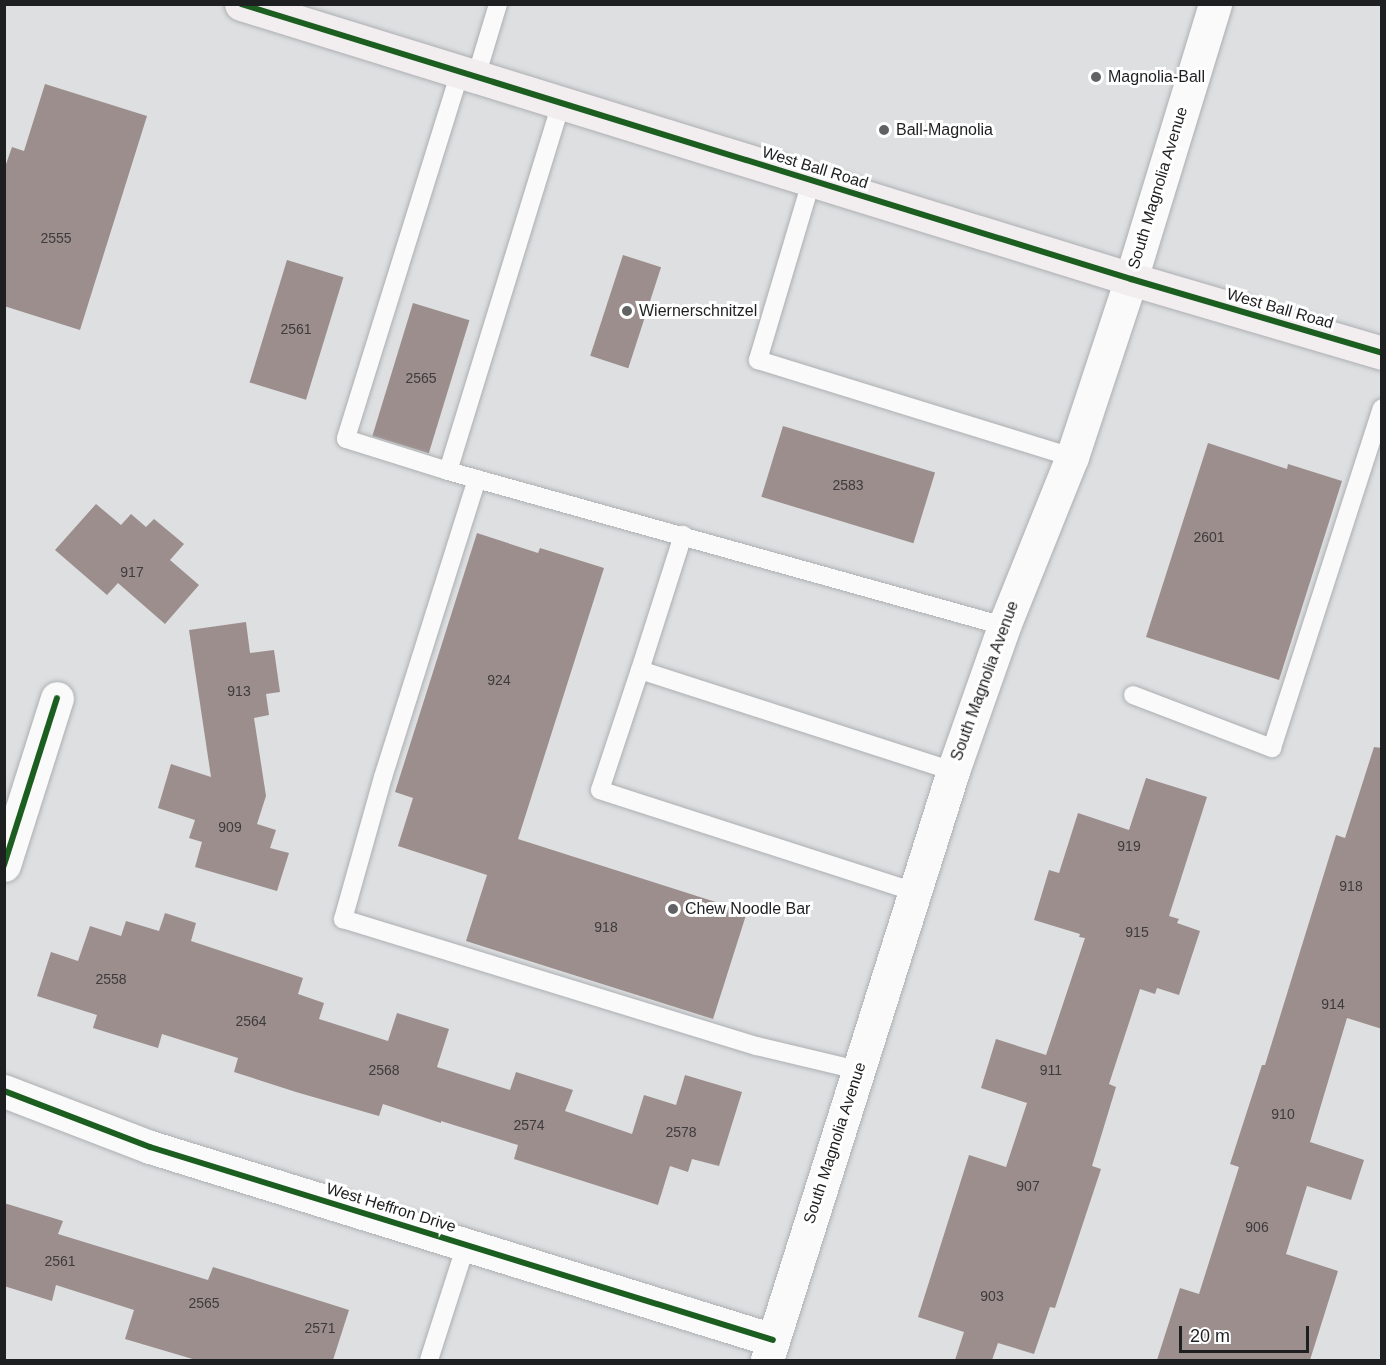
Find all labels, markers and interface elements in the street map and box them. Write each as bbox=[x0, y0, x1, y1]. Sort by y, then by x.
place label: Magnolia-Ball bbox=[1108, 67, 1205, 87]
marker: Magnolia-Ball bbox=[1089, 70, 1103, 84]
street label: South Magnolia Avenue bbox=[1124, 104, 1192, 272]
place label: Ball-Magnolia bbox=[896, 120, 993, 140]
marker: Ball-Magnolia bbox=[877, 123, 891, 137]
street label: West Ball Road bbox=[760, 143, 870, 193]
house number: 2555 bbox=[40, 230, 72, 246]
street label: West Ball Road bbox=[1224, 285, 1336, 333]
place label: Wiernerschnitzel bbox=[639, 301, 757, 321]
marker: Wiernerschnitzel bbox=[620, 304, 634, 318]
house number: 2561 bbox=[280, 321, 312, 337]
house number: 2565 bbox=[405, 370, 437, 386]
house number: 2583 bbox=[832, 477, 864, 493]
house number: 2601 bbox=[1193, 529, 1225, 545]
house number: 917 bbox=[120, 564, 144, 580]
street label: South Magnolia Avenue bbox=[947, 598, 1023, 764]
house number: 924 bbox=[487, 672, 511, 688]
house number: 913 bbox=[227, 683, 251, 699]
house number: 909 bbox=[218, 819, 242, 835]
house number: 919 bbox=[1117, 838, 1141, 854]
house number: 918 bbox=[1339, 878, 1363, 894]
place label: Chew Noodle Bar bbox=[685, 899, 810, 919]
marker: Chew Noodle Bar bbox=[666, 902, 680, 916]
house number: 918 bbox=[594, 919, 618, 935]
house number: 915 bbox=[1125, 924, 1149, 940]
house number: 2558 bbox=[95, 971, 127, 987]
house number: 914 bbox=[1321, 996, 1345, 1012]
house number: 2564 bbox=[235, 1013, 267, 1029]
street label: South Magnolia Avenue bbox=[800, 1059, 870, 1227]
house number: 2568 bbox=[368, 1062, 400, 1078]
house number: 911 bbox=[1040, 1062, 1062, 1078]
house number: 910 bbox=[1271, 1106, 1295, 1122]
house number: 2574 bbox=[513, 1117, 545, 1133]
house number: 2578 bbox=[665, 1124, 697, 1140]
house number: 907 bbox=[1016, 1178, 1040, 1194]
street label: West Heffron Drive bbox=[324, 1179, 458, 1237]
house number: 906 bbox=[1245, 1219, 1269, 1235]
house number: 2561 bbox=[44, 1253, 76, 1269]
house number: 903 bbox=[980, 1288, 1004, 1304]
house number: 2565 bbox=[188, 1295, 220, 1311]
scale bar bbox=[1182, 1314, 1312, 1352]
house number: 2571 bbox=[304, 1320, 336, 1336]
text: 20 m bbox=[1190, 1326, 1230, 1346]

